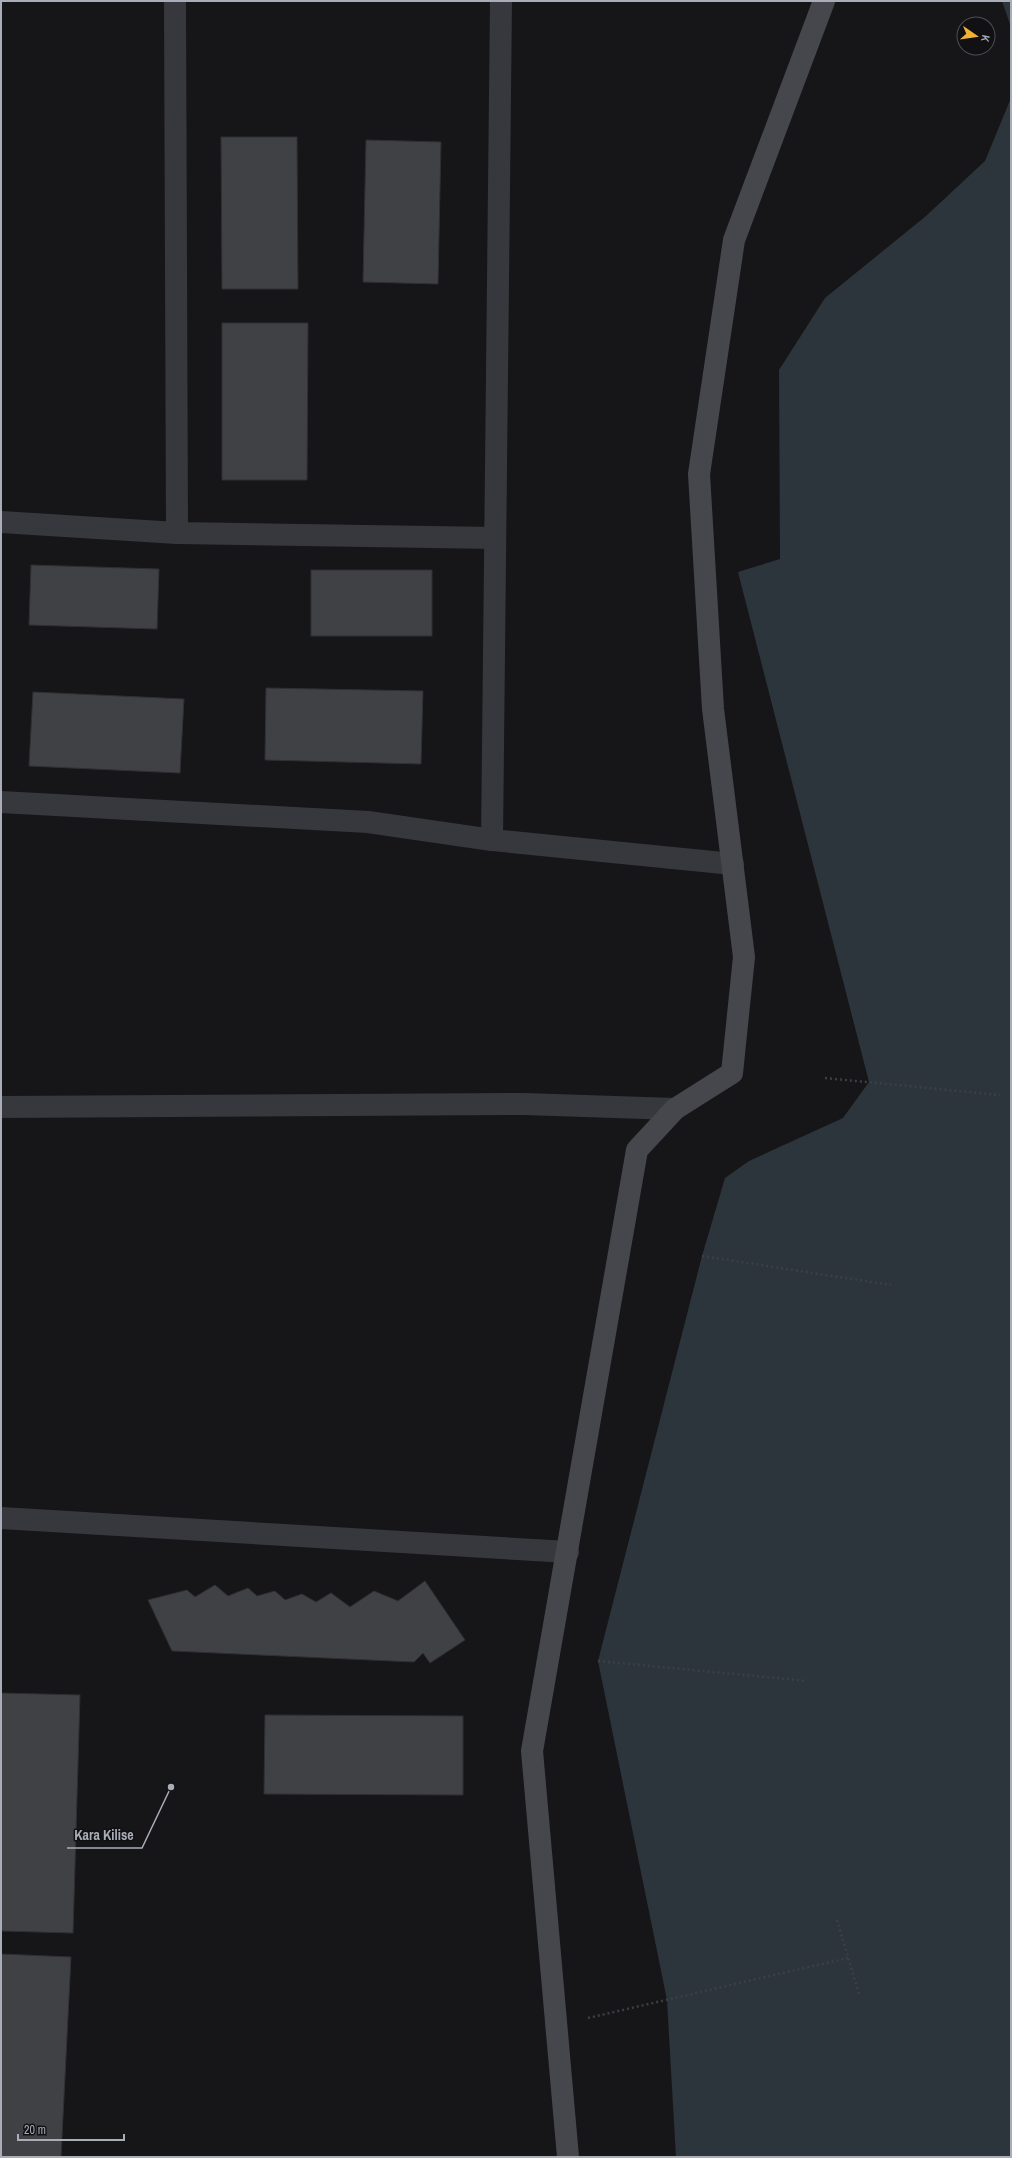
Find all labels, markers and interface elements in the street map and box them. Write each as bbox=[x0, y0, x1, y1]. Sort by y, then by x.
north arrow bbox=[956, 16, 996, 56]
text: K bbox=[978, 34, 993, 43]
callout: Kara Kilise bbox=[67, 1822, 142, 1848]
text: Kara Kilise bbox=[74, 1826, 134, 1844]
scale bar bbox=[18, 2116, 124, 2142]
text: 20 m bbox=[24, 2122, 46, 2138]

